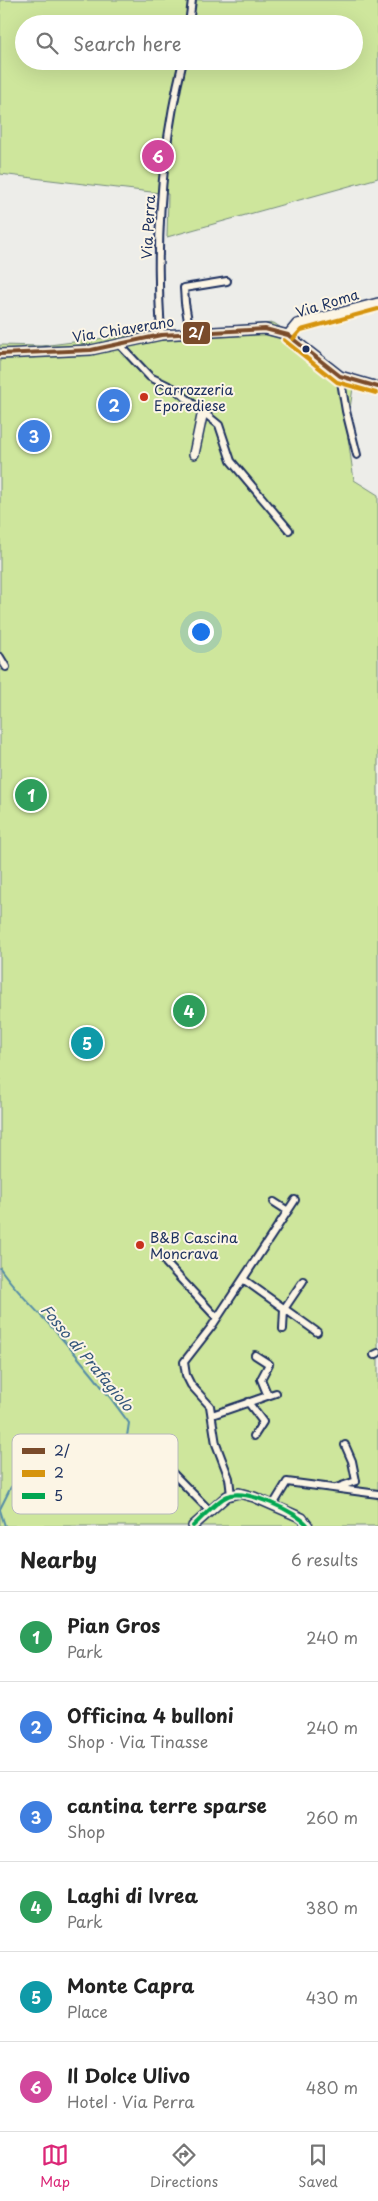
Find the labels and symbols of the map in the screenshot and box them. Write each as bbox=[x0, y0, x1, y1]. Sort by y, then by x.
pin: 6 bbox=[142, 137, 174, 175]
street label: Via Perra bbox=[136, 194, 160, 260]
street label: Via Roma bbox=[293, 283, 362, 322]
street label: Via Chiaverano bbox=[71, 311, 176, 347]
line badge: 2/ bbox=[182, 321, 211, 345]
text: 2/ bbox=[188, 322, 204, 343]
unlabelled marker bbox=[301, 344, 311, 354]
place label: Carrozzeria Eporediese bbox=[154, 379, 233, 416]
pin: 2 bbox=[98, 386, 130, 424]
marker: Carrozzeria Eporediese bbox=[138, 391, 150, 403]
pin: 3 bbox=[18, 417, 50, 455]
your location bbox=[188, 619, 214, 645]
pin: 1 bbox=[15, 776, 47, 814]
pin: 4 bbox=[173, 992, 205, 1030]
pin: 5 bbox=[71, 1024, 103, 1062]
place label: B&B Cascina Moncrava bbox=[150, 1227, 238, 1264]
marker: B&B Cascina Moncrava bbox=[134, 1239, 146, 1251]
water label: Fosso di Prafagiolo bbox=[36, 1298, 141, 1417]
legend bbox=[12, 1434, 178, 1514]
text: 2/ bbox=[54, 1440, 70, 1461]
text: 2 bbox=[54, 1462, 64, 1483]
text: 5 bbox=[54, 1485, 63, 1506]

